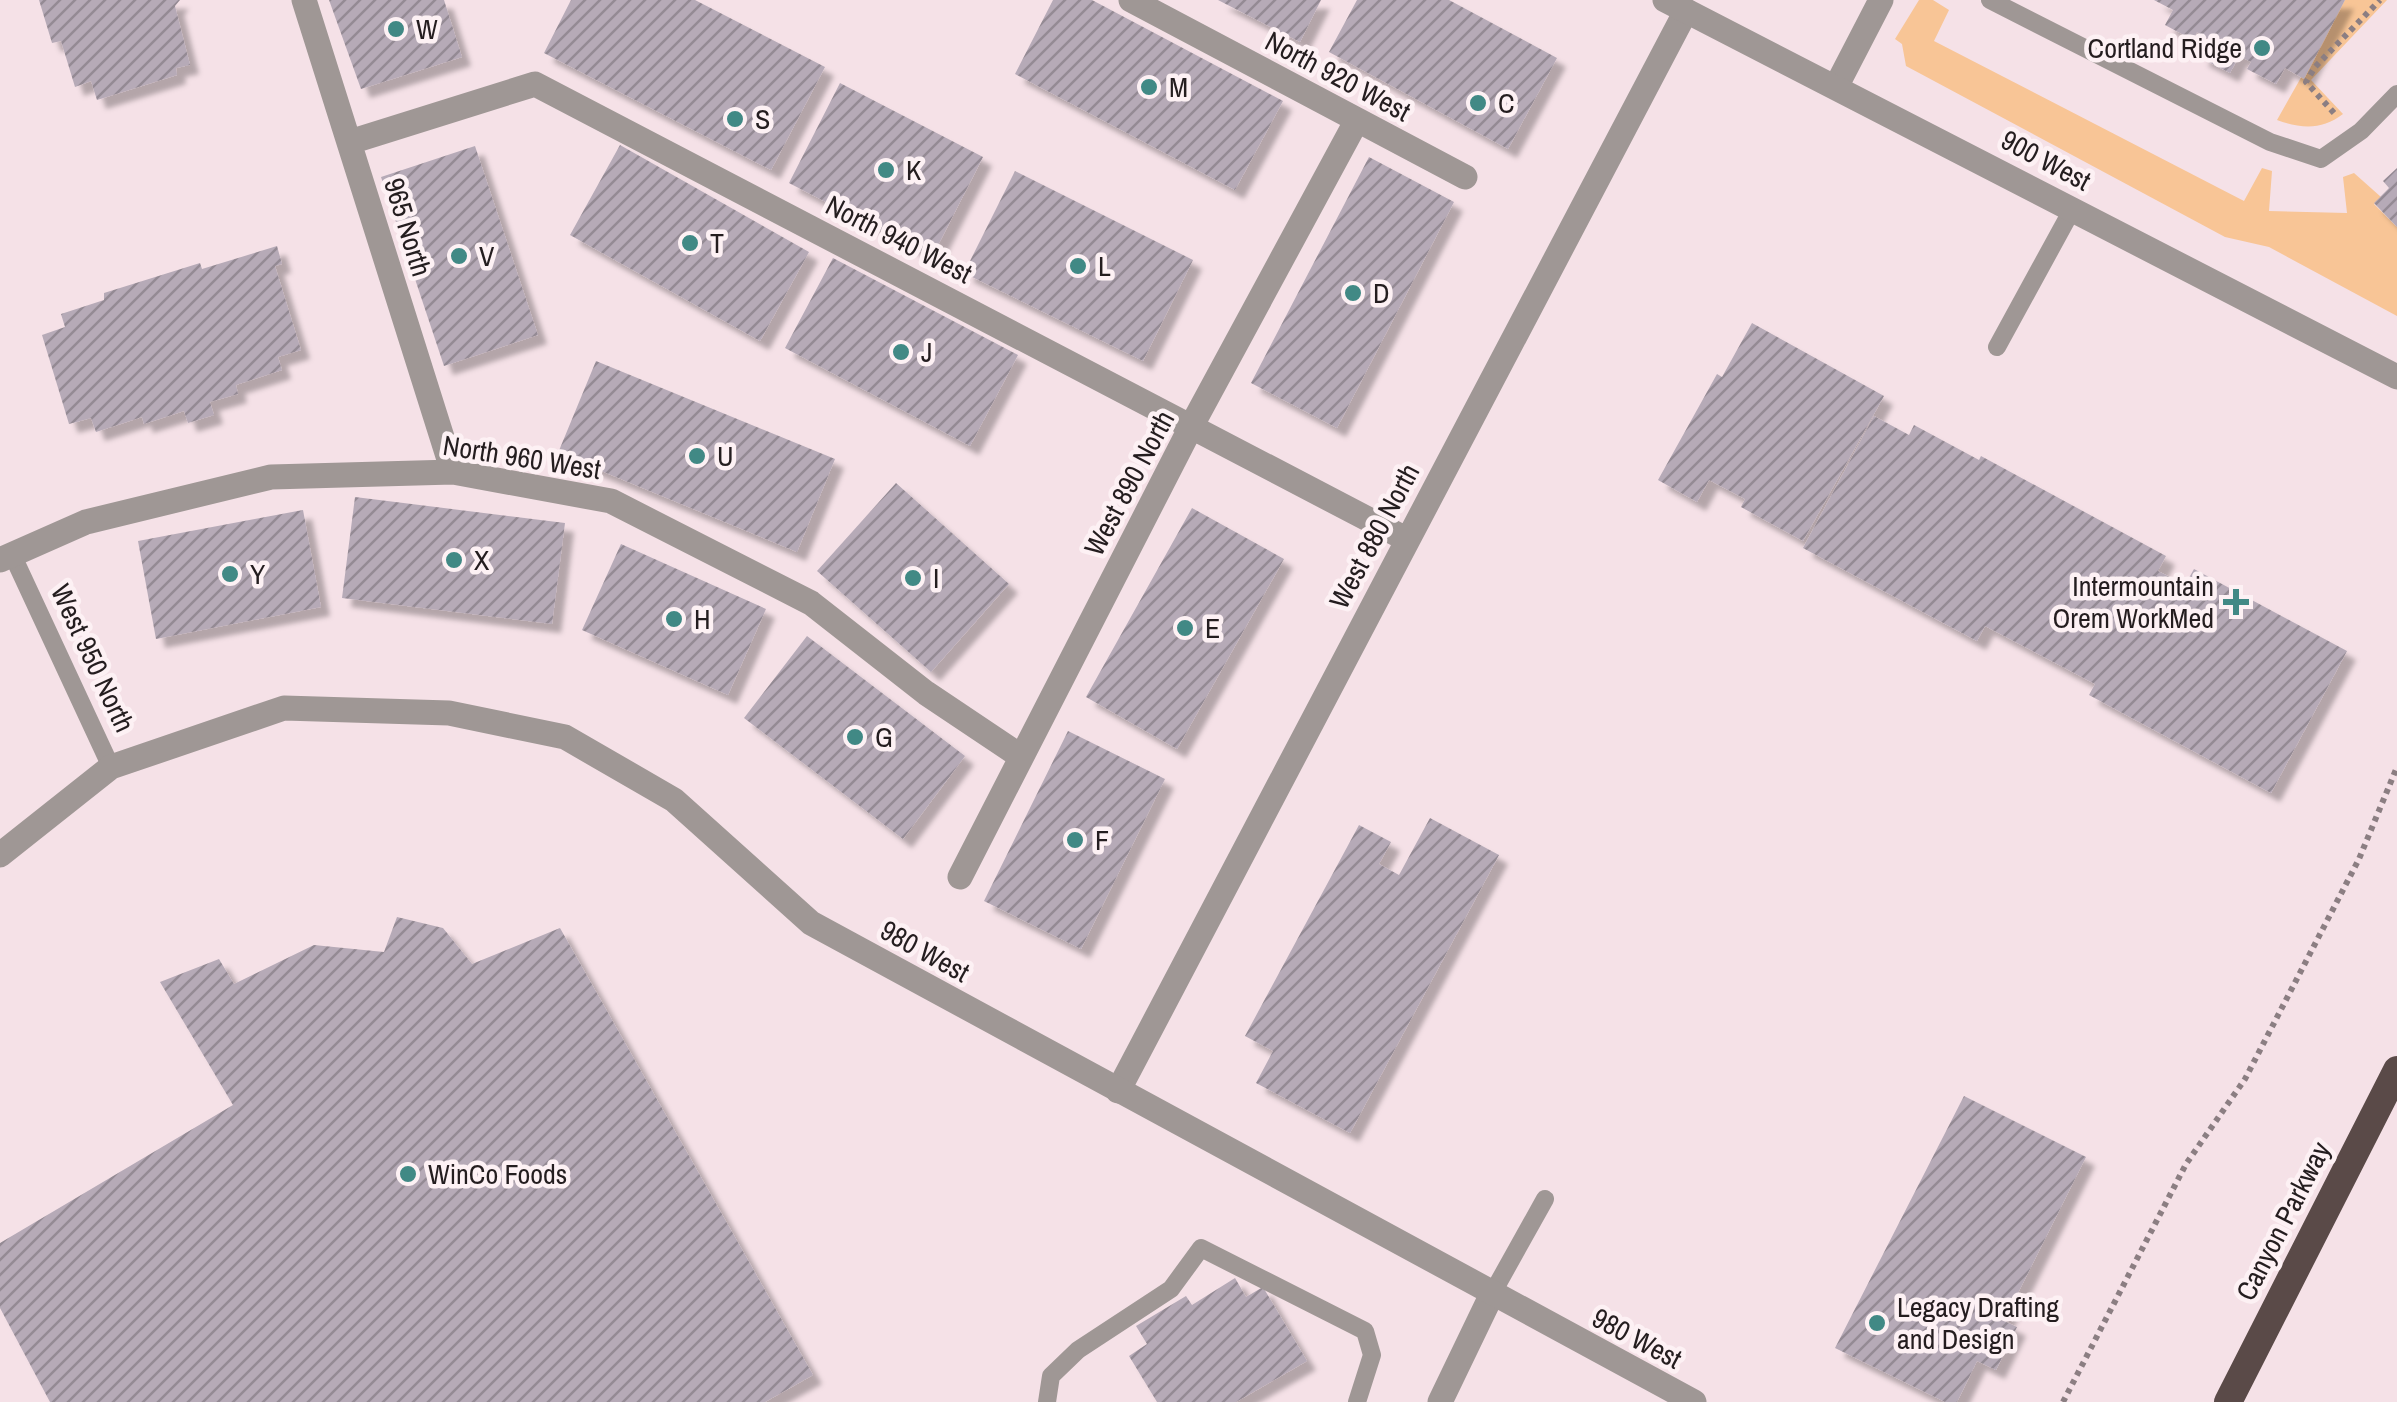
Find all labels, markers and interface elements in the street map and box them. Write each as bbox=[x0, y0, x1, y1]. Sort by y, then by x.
place label: W bbox=[416, 10, 438, 48]
marker: W bbox=[385, 18, 407, 40]
street label: North 920 West bbox=[1259, 22, 1417, 130]
place label: Cortland Ridge bbox=[2088, 29, 2242, 67]
marker: Cortland Ridge bbox=[2251, 37, 2273, 59]
place label: M bbox=[1169, 68, 1188, 106]
marker: M bbox=[1138, 76, 1160, 98]
place label: C bbox=[1498, 84, 1515, 122]
marker: C bbox=[1467, 92, 1489, 114]
place label: S bbox=[755, 100, 770, 138]
marker: S bbox=[724, 108, 746, 130]
street label: 900 West bbox=[1994, 121, 2098, 199]
place label: K bbox=[906, 151, 921, 189]
marker: K bbox=[875, 159, 897, 181]
street label: 965 North bbox=[375, 173, 441, 281]
street label: North 940 West bbox=[819, 186, 979, 292]
place label: T bbox=[710, 224, 724, 262]
marker: T bbox=[679, 232, 701, 254]
place label: V bbox=[479, 237, 495, 275]
marker: V bbox=[448, 245, 470, 267]
place label: L bbox=[1098, 247, 1111, 285]
marker: L bbox=[1067, 255, 1089, 277]
place label: D bbox=[1373, 274, 1390, 312]
marker: D bbox=[1342, 282, 1364, 304]
place label: J bbox=[921, 333, 932, 371]
marker: J bbox=[890, 341, 912, 363]
street label: West 890 North bbox=[1075, 404, 1183, 562]
street label: North 960 West bbox=[440, 426, 604, 488]
place label: U bbox=[717, 437, 734, 475]
marker: U bbox=[686, 445, 708, 467]
street label: West 880 North bbox=[1320, 457, 1428, 615]
place label: X bbox=[474, 541, 490, 579]
marker: X bbox=[443, 549, 465, 571]
place label: Y bbox=[250, 555, 266, 593]
place label: I bbox=[933, 559, 939, 597]
marker: Y bbox=[219, 563, 241, 585]
marker: I bbox=[902, 567, 924, 589]
place label: Intermountain Orem WorkMed bbox=[2052, 567, 2214, 637]
street label: West 950 North bbox=[42, 578, 144, 738]
marker: Intermountain Orem WorkMed bbox=[2223, 589, 2249, 615]
place label: H bbox=[694, 600, 711, 638]
marker: H bbox=[663, 608, 685, 630]
place label: E bbox=[1205, 609, 1220, 647]
marker: E bbox=[1174, 617, 1196, 639]
place label: G bbox=[875, 718, 893, 756]
marker: G bbox=[844, 726, 866, 748]
place label: F bbox=[1095, 821, 1109, 859]
marker: F bbox=[1064, 829, 1086, 851]
street label: 980 West bbox=[874, 911, 976, 991]
street label: Canyon Parkway bbox=[2227, 1135, 2340, 1307]
place label: WinCo Foods bbox=[428, 1155, 567, 1193]
marker: WinCo Foods bbox=[397, 1163, 419, 1185]
place label: Legacy Drafting and Design bbox=[1897, 1288, 2059, 1358]
street label: 980 West bbox=[1585, 1299, 1689, 1377]
marker: Legacy Drafting and Design bbox=[1866, 1312, 1888, 1334]

